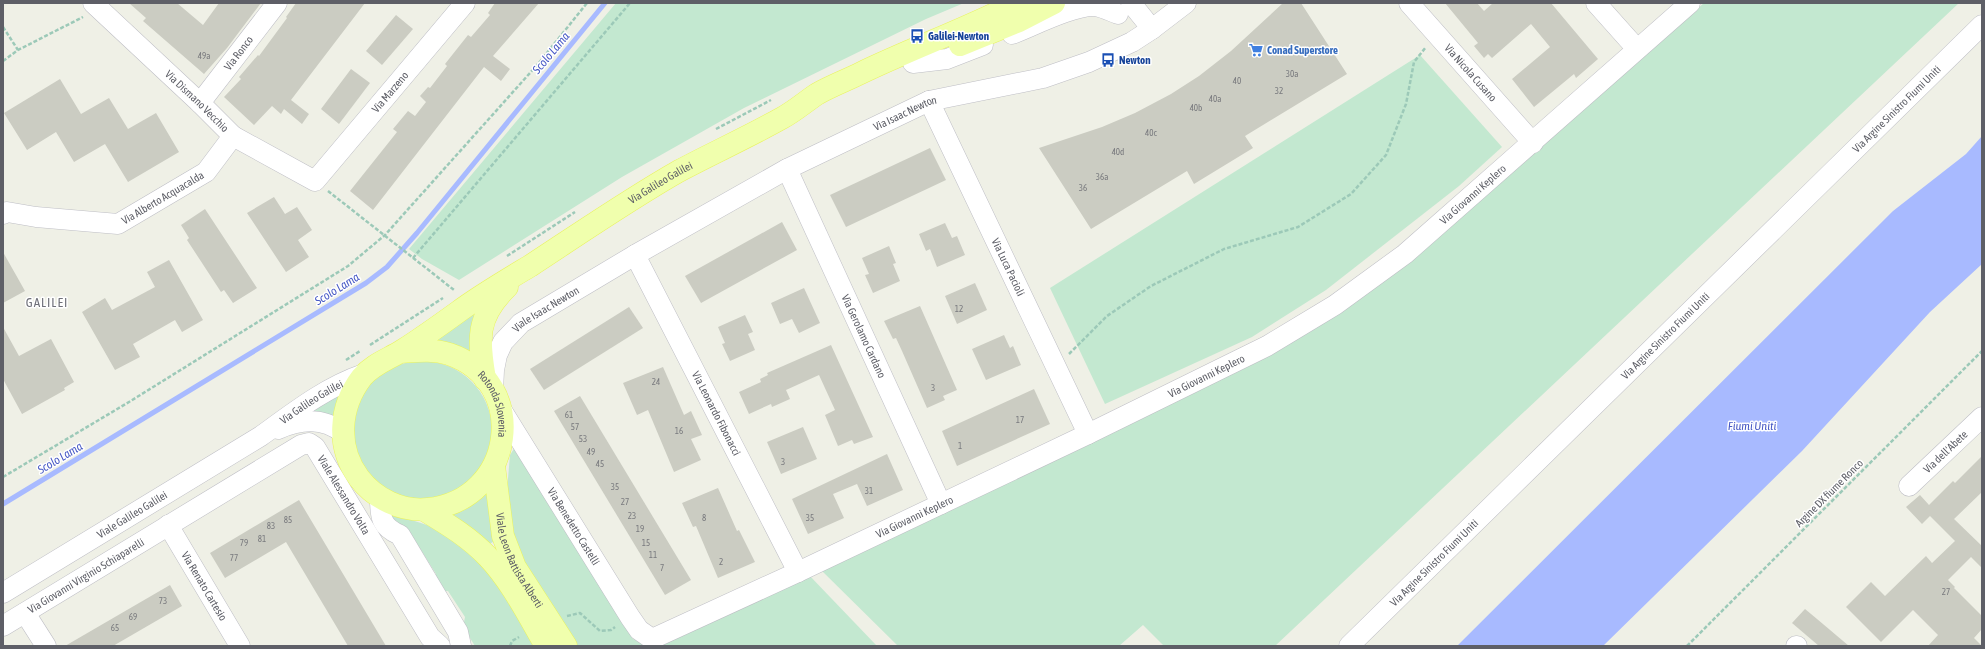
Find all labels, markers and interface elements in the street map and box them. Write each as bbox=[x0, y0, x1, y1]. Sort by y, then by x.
bus stop icon: Galilei-Newton bbox=[909, 28, 925, 44]
water label: Scolo Lama bbox=[529, 29, 573, 77]
place label: Galilei-Newton bbox=[928, 30, 989, 42]
street label: Via Ronco bbox=[222, 34, 255, 73]
supermarket icon: Conad Superstore bbox=[1248, 42, 1264, 58]
street label: Via Nicola Cusano bbox=[1442, 42, 1499, 104]
place label: Conad Superstore bbox=[1267, 44, 1338, 56]
house number: 49a bbox=[198, 51, 210, 61]
bus stop icon: Newton bbox=[1100, 52, 1116, 68]
place label: Newton bbox=[1119, 54, 1151, 66]
street label: Via Argine Sinistro Fiumi Uniti bbox=[1850, 63, 1943, 155]
street label: Via Dismano Vecchio bbox=[163, 68, 231, 134]
street label: Via Marzeno bbox=[369, 69, 411, 115]
house number: 30a bbox=[1286, 69, 1298, 79]
house number: 40 bbox=[1233, 76, 1241, 86]
house number: 32 bbox=[1275, 86, 1283, 96]
street label: Via Isaac Newton bbox=[871, 94, 938, 133]
house number: 40a bbox=[1209, 94, 1221, 104]
house number: 40b bbox=[1190, 103, 1202, 113]
house number: 40c bbox=[1145, 128, 1158, 138]
house number: 40d bbox=[1112, 147, 1124, 157]
street label: Via Galileo Galilei bbox=[626, 159, 694, 206]
street label: Via Giovanni Keplero bbox=[1437, 162, 1508, 227]
street label: Via Alberto Acquacalda bbox=[119, 169, 206, 227]
house number: 36a bbox=[1096, 172, 1108, 182]
house number: 36 bbox=[1079, 183, 1087, 193]
street label: Via Luca Pacioli bbox=[989, 236, 1027, 298]
water label: Scolo Lama bbox=[311, 270, 362, 309]
street label: Viale Isaac Newton bbox=[510, 284, 581, 334]
street label: Via Argine Sinistro Fiumi Uniti bbox=[1619, 290, 1712, 381]
street label: Via Gerolamo Cardano bbox=[839, 292, 888, 380]
district label: GALILEI bbox=[26, 295, 68, 310]
house number: 12 bbox=[955, 304, 963, 314]
street label: Via Giovanni Keplero bbox=[1166, 352, 1247, 400]
street label: Rotonda Slovenia bbox=[476, 368, 509, 438]
street label: Via Leonardo Fibonacci bbox=[690, 369, 743, 457]
house number: 24 bbox=[652, 377, 660, 387]
street label: Via Galileo Galilei bbox=[278, 378, 345, 426]
house number: 3 bbox=[931, 383, 935, 393]
house number: 61 bbox=[565, 410, 573, 420]
house number: 17 bbox=[1016, 415, 1024, 425]
water label: Fiumi Uniti bbox=[1728, 419, 1776, 433]
house number: 57 bbox=[571, 422, 579, 432]
house number: 16 bbox=[675, 426, 683, 436]
street label: Via dell'Abete bbox=[1921, 428, 1970, 475]
house number: 53 bbox=[579, 434, 587, 444]
water label: Scolo Lama bbox=[34, 439, 85, 477]
house number: 1 bbox=[958, 441, 962, 451]
house number: 49 bbox=[587, 447, 595, 457]
street label: Viale Alessandro Volta bbox=[315, 453, 372, 537]
house number: 3 bbox=[781, 457, 785, 467]
street label: Argine DX fiume Ronco bbox=[1793, 457, 1865, 529]
house number: 45 bbox=[596, 459, 604, 469]
house number: 35 bbox=[611, 482, 619, 492]
street label: Via Benedetto Castelli bbox=[545, 485, 602, 567]
house number: 31 bbox=[865, 486, 873, 496]
street label: Viale Galileo Galilei bbox=[95, 489, 169, 540]
street label: Via Giovanni Keplero bbox=[874, 493, 955, 540]
house number: 27 bbox=[621, 497, 629, 507]
house number: 23 bbox=[628, 511, 636, 521]
street label: Viale Leon Battista Alberti bbox=[494, 512, 546, 610]
house number: 8 bbox=[702, 513, 706, 523]
house number: 35 bbox=[806, 513, 814, 523]
house number: 85 bbox=[284, 515, 292, 525]
street label: Via Argine Sinistro Fiumi Uniti bbox=[1387, 517, 1480, 608]
house number: 83 bbox=[267, 521, 275, 531]
house number: 19 bbox=[636, 524, 644, 534]
house number: 81 bbox=[258, 534, 266, 544]
street label: Via Giovanni Virginio Schiaparelli bbox=[26, 536, 146, 615]
house number: 79 bbox=[240, 538, 248, 548]
house number: 15 bbox=[642, 538, 650, 548]
street label: Via Renato Cartesio bbox=[179, 549, 229, 623]
house number: 11 bbox=[649, 550, 657, 560]
house number: 77 bbox=[230, 553, 238, 563]
house number: 2 bbox=[719, 557, 723, 567]
house number: 7 bbox=[660, 563, 664, 573]
house number: 27 bbox=[1942, 587, 1950, 597]
house number: 73 bbox=[159, 596, 167, 606]
house number: 69 bbox=[129, 612, 137, 622]
house number: 65 bbox=[111, 623, 119, 633]

